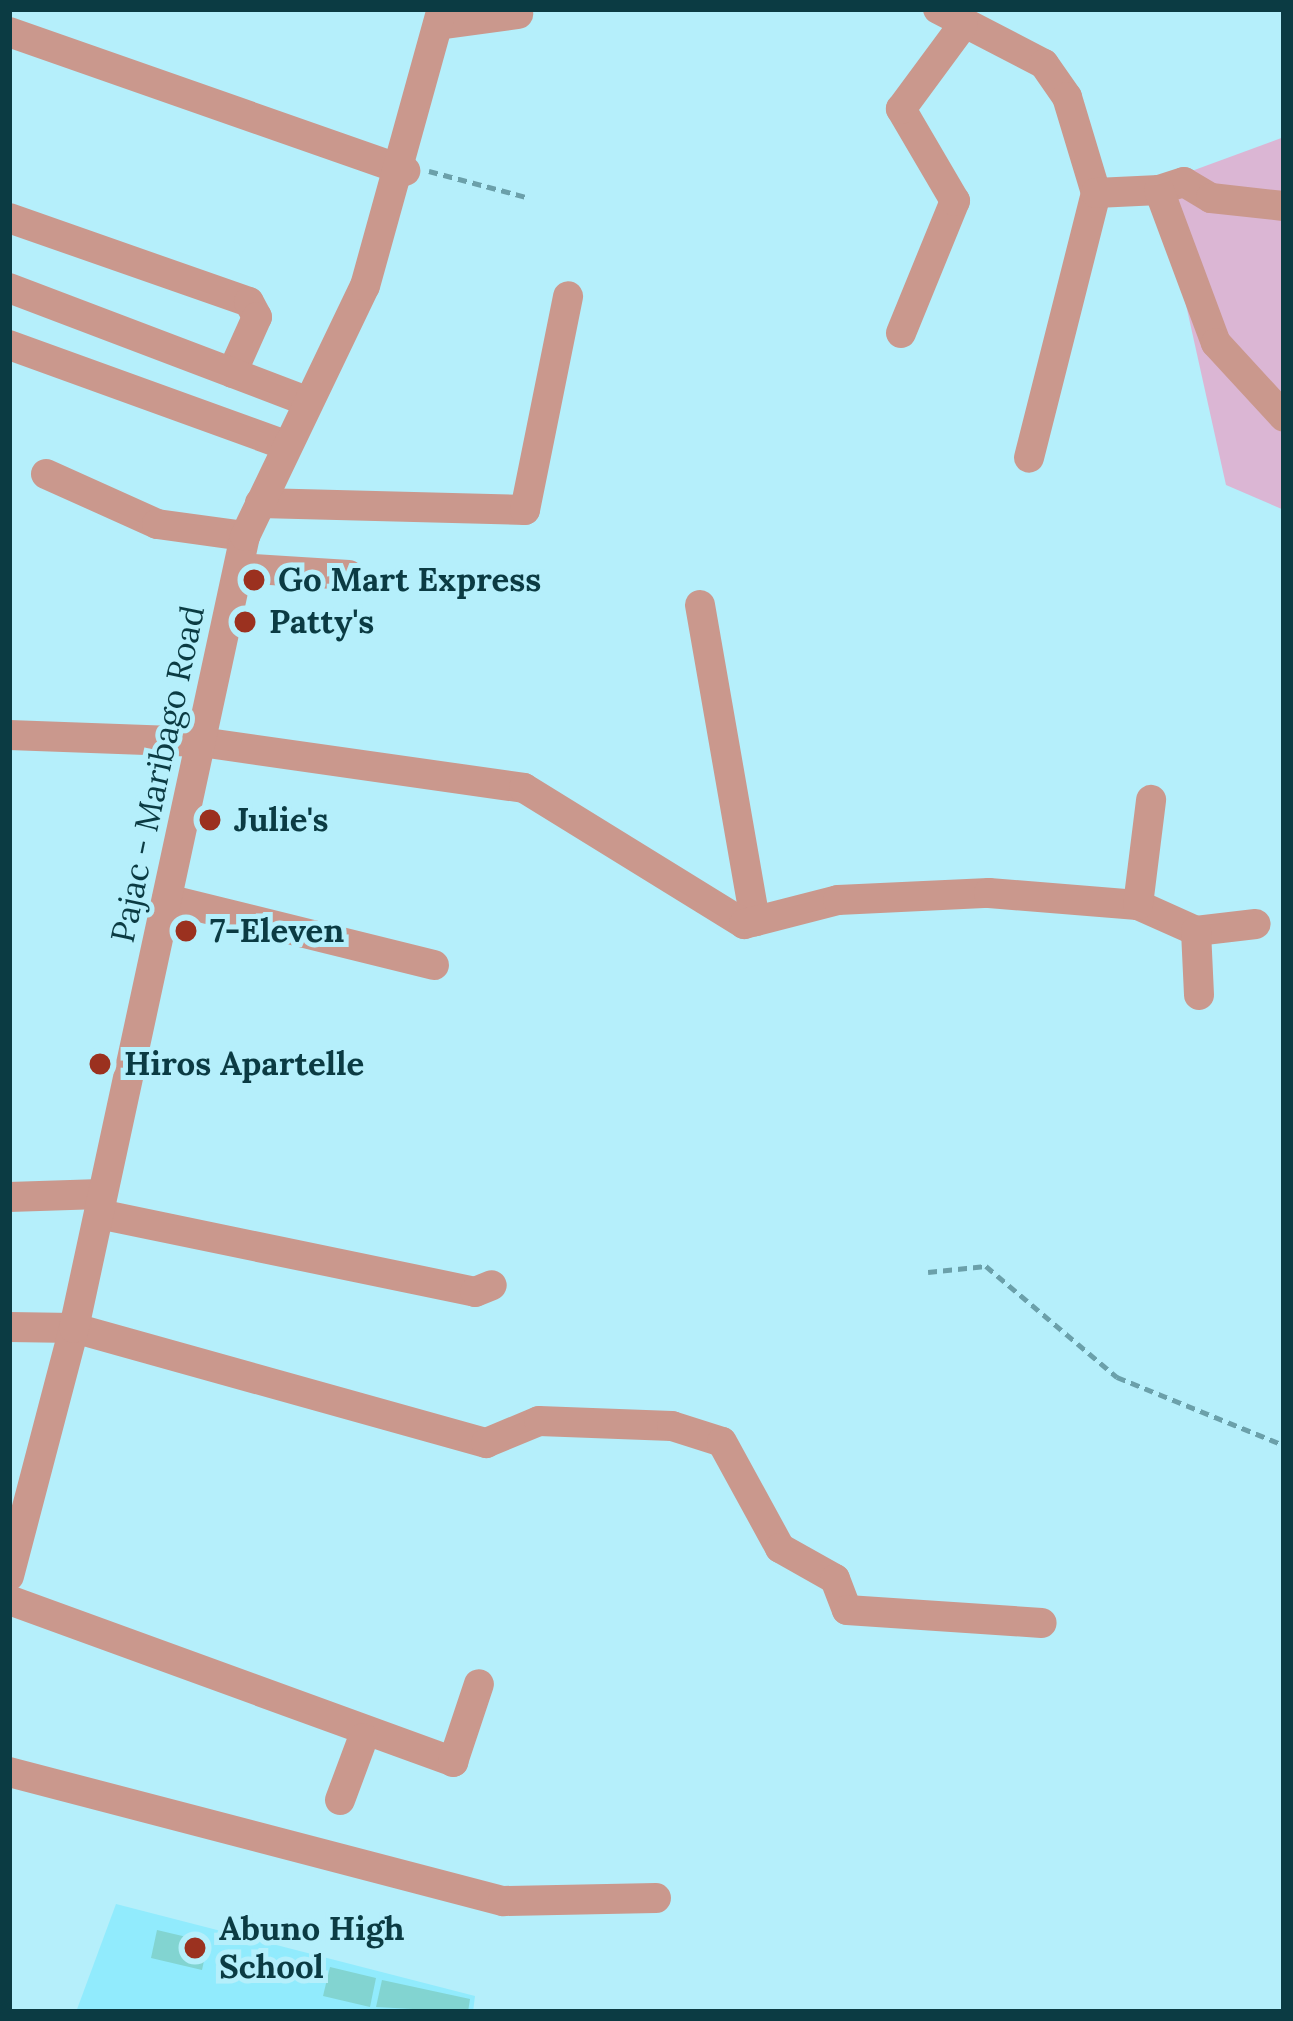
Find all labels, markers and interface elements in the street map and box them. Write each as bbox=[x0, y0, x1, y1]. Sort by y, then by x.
place label: Go Mart Express bbox=[278, 560, 541, 600]
marker: Go Mart Express bbox=[241, 567, 267, 593]
street label: Pajac - Maribago Road bbox=[103, 602, 213, 946]
place label: Patty's bbox=[269, 602, 374, 642]
marker: Patty's bbox=[232, 609, 258, 635]
place label: Julie's bbox=[234, 800, 329, 840]
marker: Julie's bbox=[197, 807, 223, 833]
place label: 7-Eleven bbox=[210, 911, 344, 951]
marker: 7-Eleven bbox=[173, 918, 199, 944]
place label: Hiros Apartelle bbox=[124, 1044, 364, 1084]
marker: Hiros Apartelle bbox=[87, 1051, 113, 1077]
place label: Abuno High School bbox=[219, 1909, 404, 1987]
marker: Abuno High School bbox=[182, 1935, 208, 1961]

